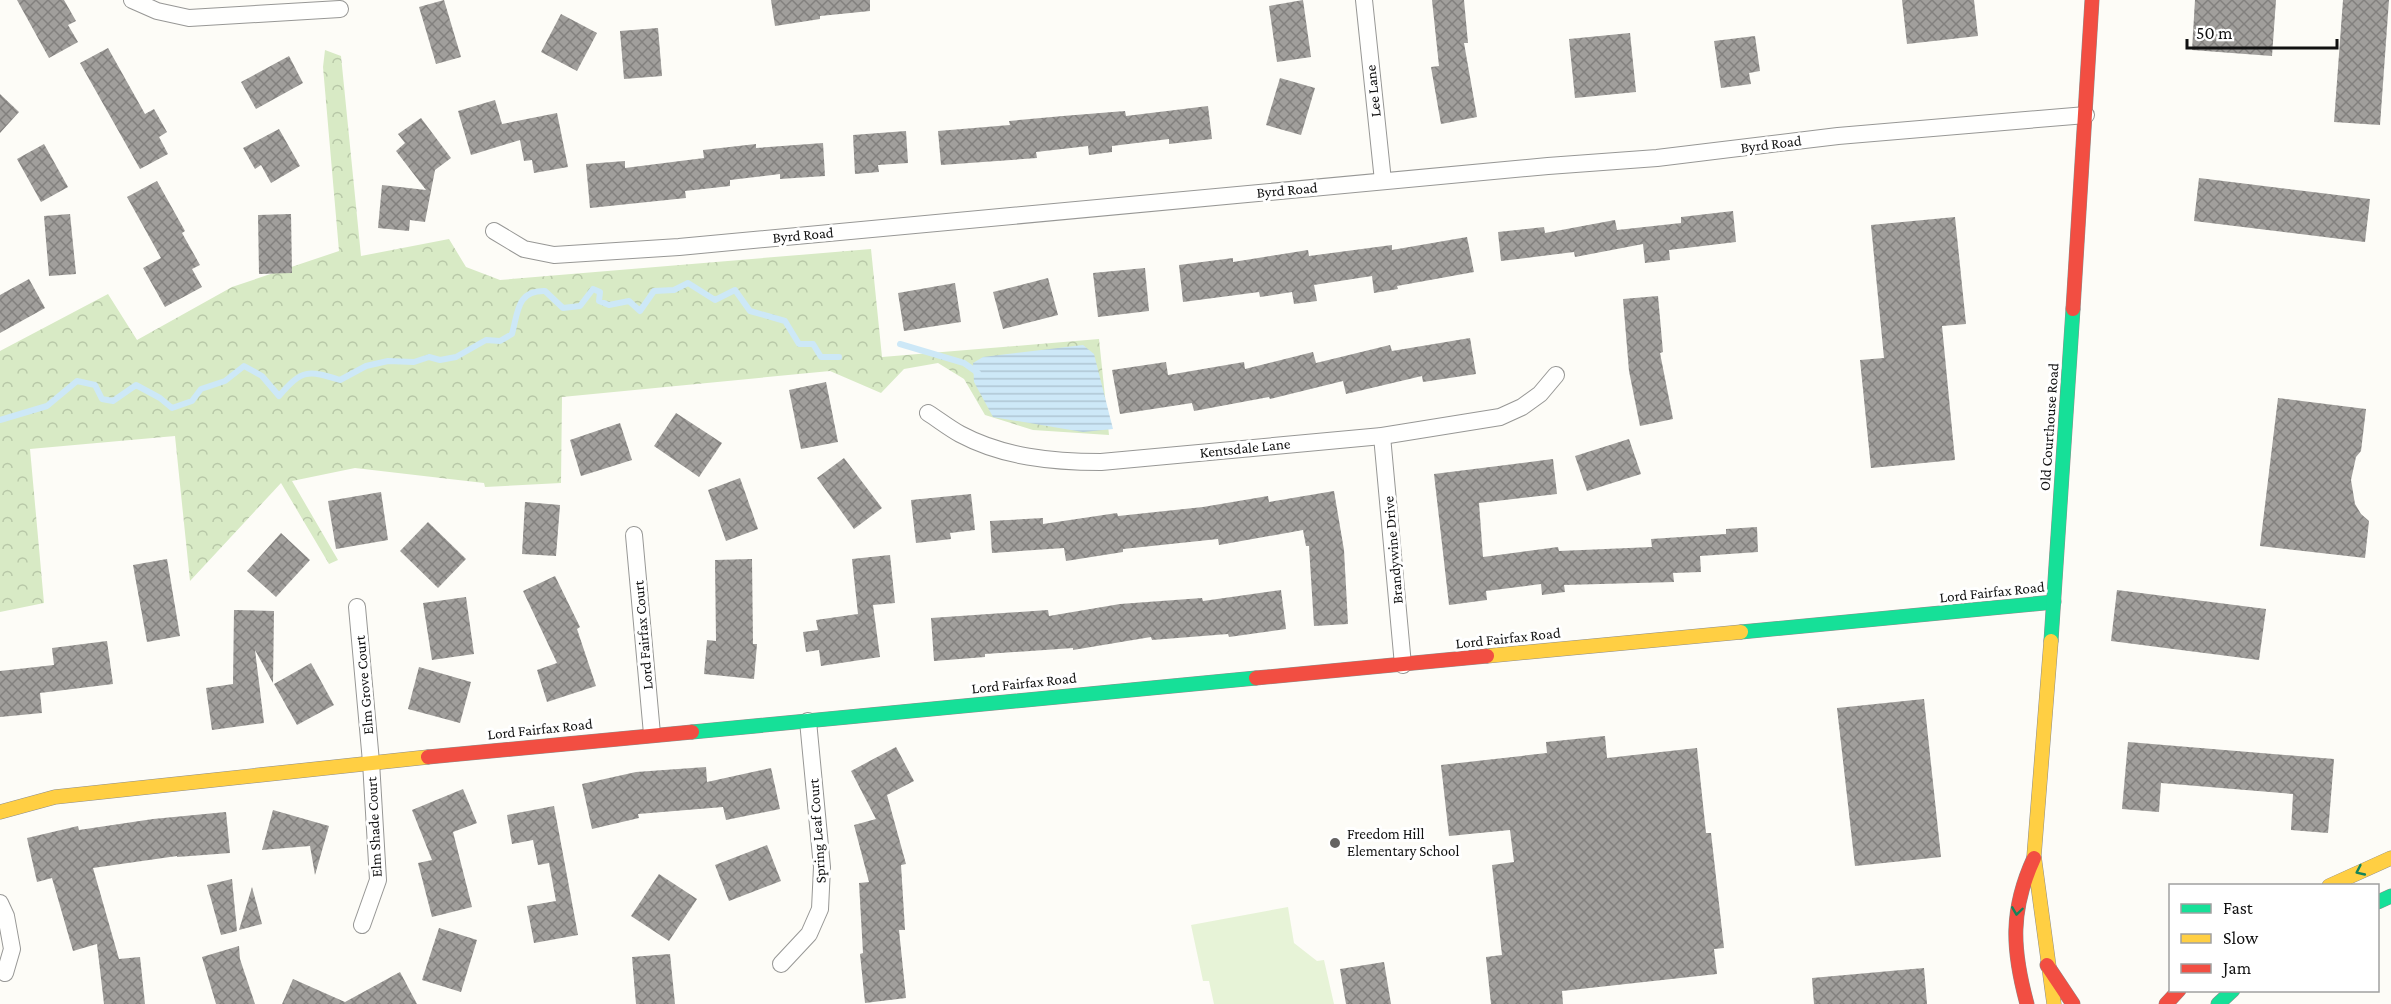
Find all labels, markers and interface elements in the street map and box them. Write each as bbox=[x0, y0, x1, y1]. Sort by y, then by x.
scale bar bbox=[2187, 12, 2337, 50]
text: 50 m bbox=[2196, 23, 2233, 43]
street label: Lee Lane bbox=[1362, 64, 1384, 118]
street label: Byrd Road bbox=[1740, 132, 1803, 157]
street label: Byrd Road bbox=[1256, 179, 1318, 202]
street label: Byrd Road bbox=[772, 224, 834, 247]
street label: Old Courthouse Road bbox=[2037, 362, 2061, 492]
street label: Kentsdale Lane bbox=[1199, 435, 1292, 461]
street label: Brandywine Drive bbox=[1380, 495, 1407, 605]
street label: Lord Fairfax Court bbox=[630, 579, 656, 690]
street label: Lord Fairfax Road bbox=[1939, 579, 2045, 605]
street label: Lord Fairfax Road bbox=[1455, 625, 1561, 651]
street label: Elm Grove Court bbox=[352, 634, 376, 735]
street label: Lord Fairfax Road bbox=[971, 670, 1077, 696]
street label: Lord Fairfax Road bbox=[487, 716, 593, 742]
street label: Elm Shade Court bbox=[363, 775, 385, 878]
street label: Spring Leaf Court bbox=[805, 777, 830, 884]
place label: Freedom Hill Elementary School bbox=[1347, 826, 1459, 860]
marker: Freedom Hill Elementary School bbox=[1328, 836, 1342, 850]
one-way arrow bbox=[2355, 863, 2366, 875]
legend bbox=[2169, 884, 2379, 992]
text: Fast bbox=[2223, 898, 2254, 918]
one-way arrow bbox=[2011, 907, 2023, 916]
text: Slow bbox=[2223, 928, 2259, 948]
text: Jam bbox=[2221, 958, 2252, 978]

